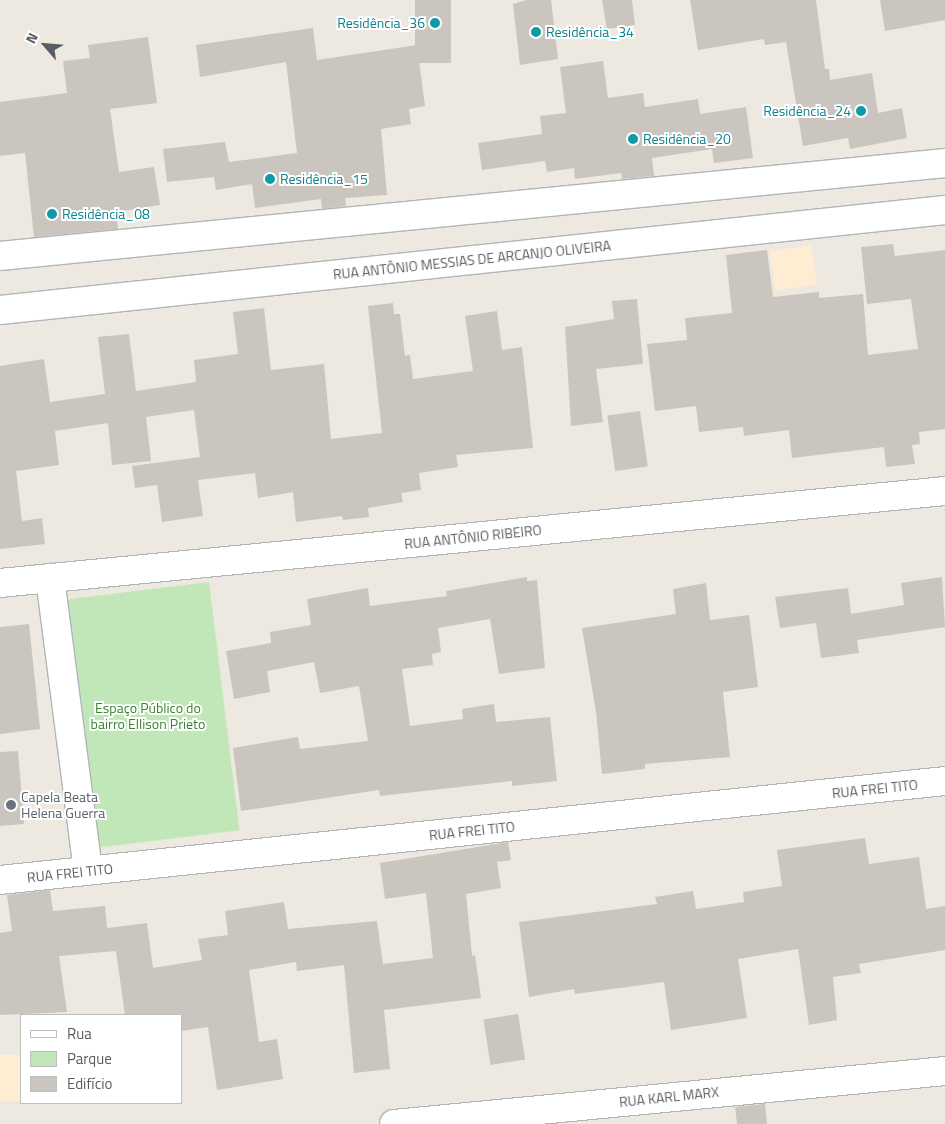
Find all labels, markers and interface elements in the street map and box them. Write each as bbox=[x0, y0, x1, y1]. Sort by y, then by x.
place label: Residência_36 bbox=[337, 15, 425, 31]
marker: Residência_36 bbox=[429, 17, 441, 29]
north arrow bbox=[20, 20, 70, 70]
place label: Residência_34 bbox=[546, 24, 634, 40]
marker: Residência_34 bbox=[530, 26, 542, 38]
text: N bbox=[20, 29, 43, 47]
place label: Residência_24 bbox=[763, 103, 851, 119]
marker: Residência_24 bbox=[855, 105, 867, 117]
place label: Residência_20 bbox=[643, 131, 731, 147]
marker: Residência_20 bbox=[627, 133, 639, 145]
place label: Residência_15 bbox=[280, 171, 368, 187]
marker: Residência_15 bbox=[264, 173, 276, 185]
place label: Residência_08 bbox=[62, 206, 150, 222]
marker: Residência_08 bbox=[46, 208, 58, 220]
street label: RUA ANTÔNIO MESSIAS DE ARCANJO OLIVEIRA bbox=[332, 237, 612, 283]
street label: RUA ANTÔNIO RIBEIRO bbox=[403, 521, 543, 553]
park label: Espaço Público do bairro Ellison Prieto bbox=[91, 700, 205, 732]
street label: RUA FREI TITO bbox=[831, 776, 919, 802]
place label: Capela Beata Helena Guerra bbox=[21, 789, 105, 822]
marker: Capela Beata Helena Guerra bbox=[5, 799, 17, 811]
street label: RUA FREI TITO bbox=[428, 818, 516, 844]
street label: RUA FREI TITO bbox=[26, 860, 114, 886]
legend bbox=[20, 1014, 182, 1104]
text: Rua bbox=[67, 1022, 92, 1045]
text: Parque bbox=[67, 1047, 112, 1070]
text: Edifício bbox=[67, 1072, 112, 1095]
street label: RUA KARL MARX bbox=[618, 1083, 720, 1111]

